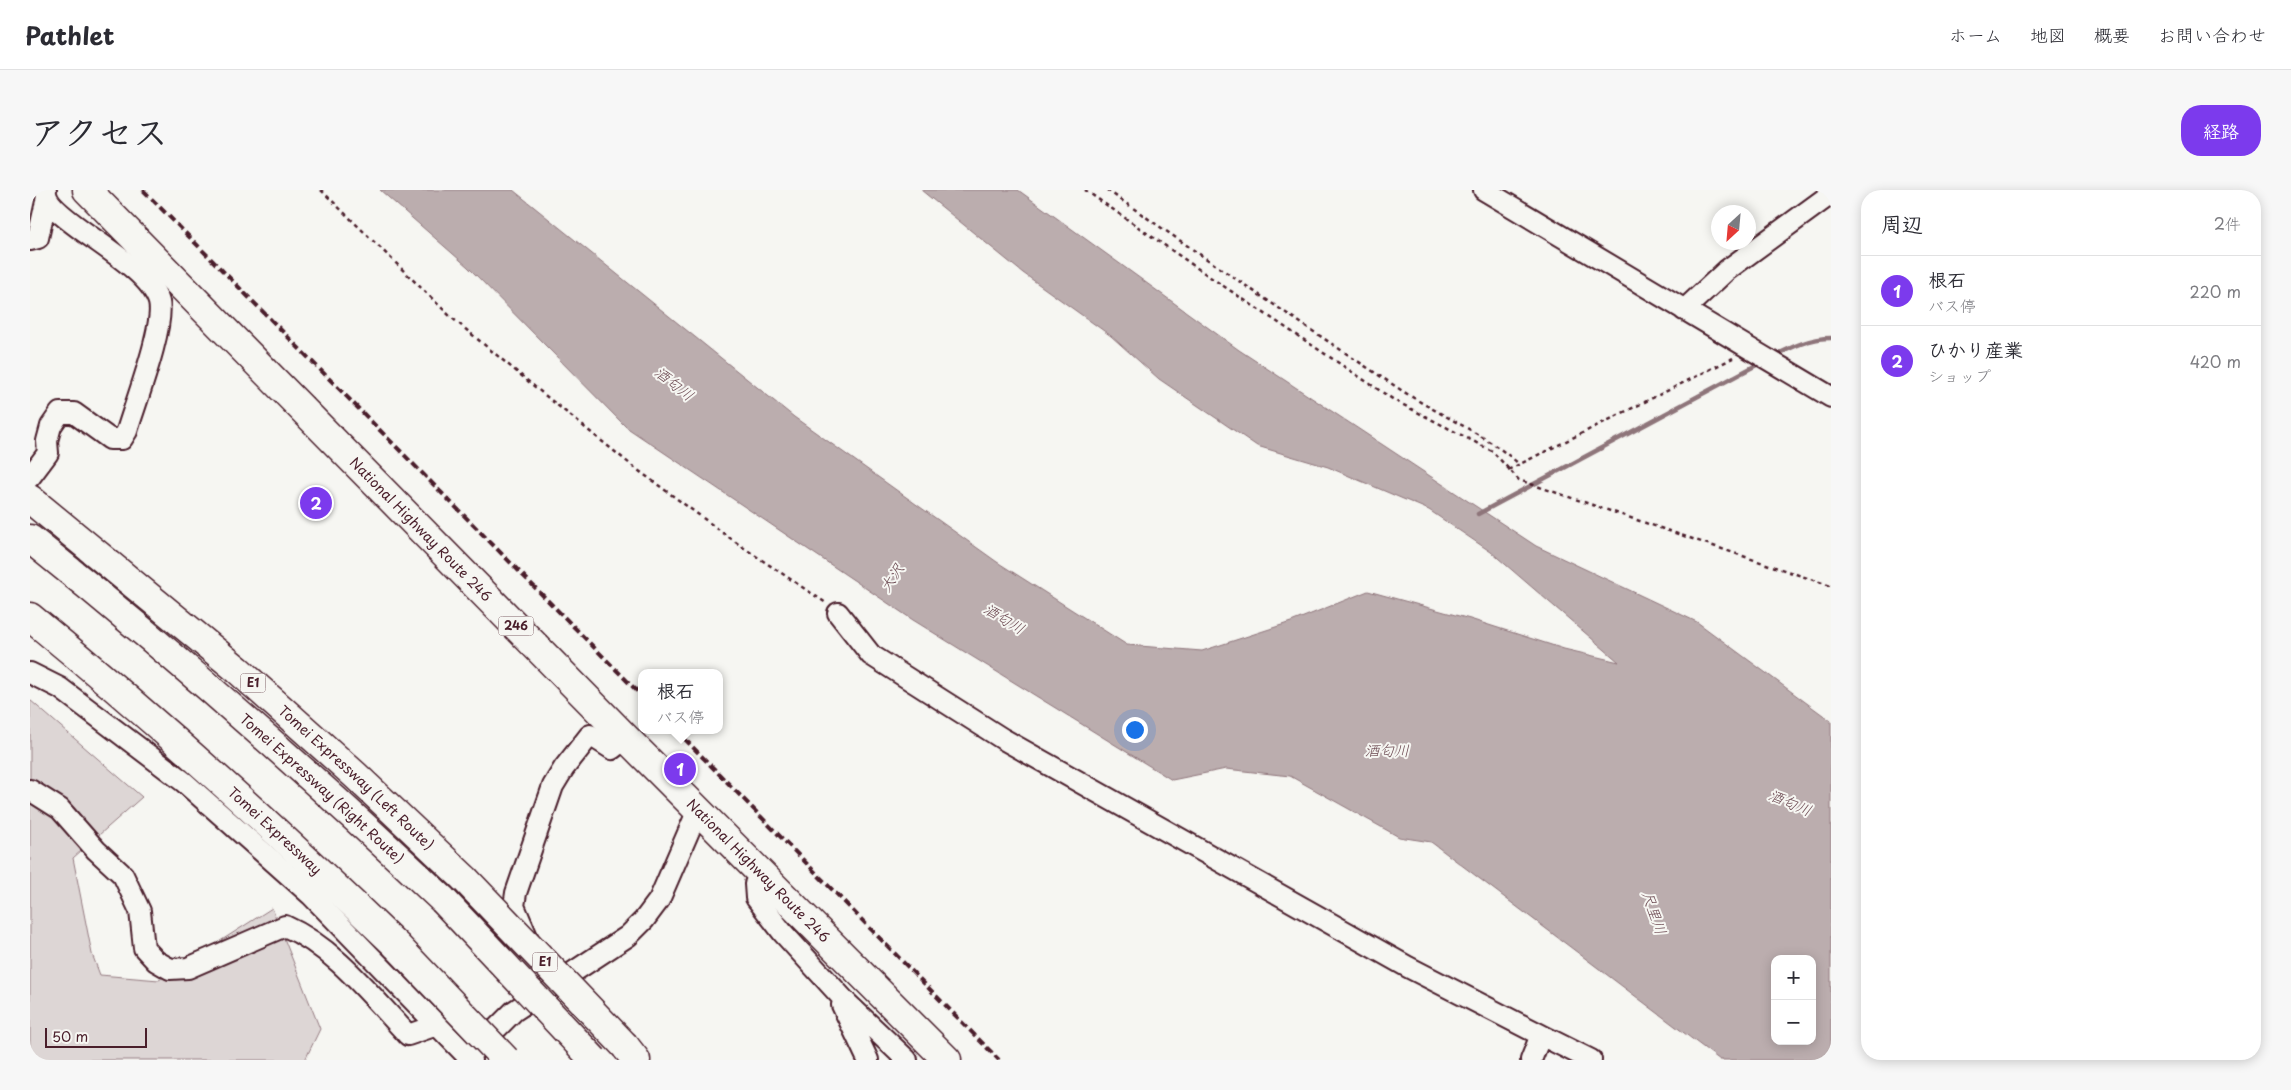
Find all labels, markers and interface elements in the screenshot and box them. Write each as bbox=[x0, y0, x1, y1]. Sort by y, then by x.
text: Pathlet bbox=[25, 17, 115, 53]
text: ホーム bbox=[1949, 21, 2002, 48]
text: 地図 bbox=[2030, 21, 2066, 48]
text: 概要 bbox=[2094, 21, 2130, 48]
text: お問い合わせ bbox=[2158, 21, 2266, 48]
text: アクセス bbox=[30, 104, 168, 157]
button: 経路 bbox=[2181, 105, 2261, 156]
north arrow bbox=[1711, 205, 1756, 250]
text: 周辺 bbox=[1881, 207, 1923, 239]
text: 2件 bbox=[2214, 211, 2241, 235]
text: 根石 bbox=[1928, 265, 1966, 293]
text: 1 bbox=[1893, 279, 1901, 303]
text: 220 m bbox=[2190, 279, 2241, 303]
text: バス停 bbox=[1928, 293, 1976, 317]
text: ひかり産業 bbox=[1928, 335, 2023, 363]
text: 2 bbox=[1891, 349, 1903, 373]
text: 420 m bbox=[2190, 349, 2241, 373]
water label: 酒匂川 bbox=[650, 360, 700, 406]
text: ショップ bbox=[1928, 363, 1991, 387]
street label: National Highway Route 246 bbox=[345, 452, 497, 606]
pin: 2 bbox=[300, 484, 332, 522]
water label: 大沢 bbox=[873, 558, 909, 596]
water label: 酒匂川 bbox=[980, 596, 1030, 639]
road number: 246 bbox=[498, 616, 534, 636]
popup bbox=[638, 669, 723, 734]
road number: E1 bbox=[240, 673, 266, 692]
text: 根石 bbox=[656, 676, 695, 704]
street label: Tomei Expressway (Left Route) bbox=[274, 701, 438, 855]
text: バス停 bbox=[656, 704, 705, 728]
street label: Tomei Expressway (Right Route) bbox=[235, 708, 409, 868]
your location bbox=[1122, 717, 1148, 743]
water label: 酒匂川 bbox=[1364, 738, 1410, 761]
pin: 1 bbox=[664, 750, 696, 788]
water label: 酒匂川 bbox=[1765, 782, 1816, 821]
street label: Tomei Expressway bbox=[224, 784, 326, 878]
street label: National Highway Route 246 bbox=[682, 794, 835, 947]
water label: 尺里川 bbox=[1637, 887, 1674, 938]
road number: E1 bbox=[532, 952, 558, 972]
map controls bbox=[1771, 955, 1816, 1045]
button: + bbox=[1771, 955, 1816, 1000]
button: − bbox=[1771, 1000, 1816, 1045]
scale bar bbox=[45, 1025, 148, 1048]
text: 50 m bbox=[52, 1026, 88, 1047]

